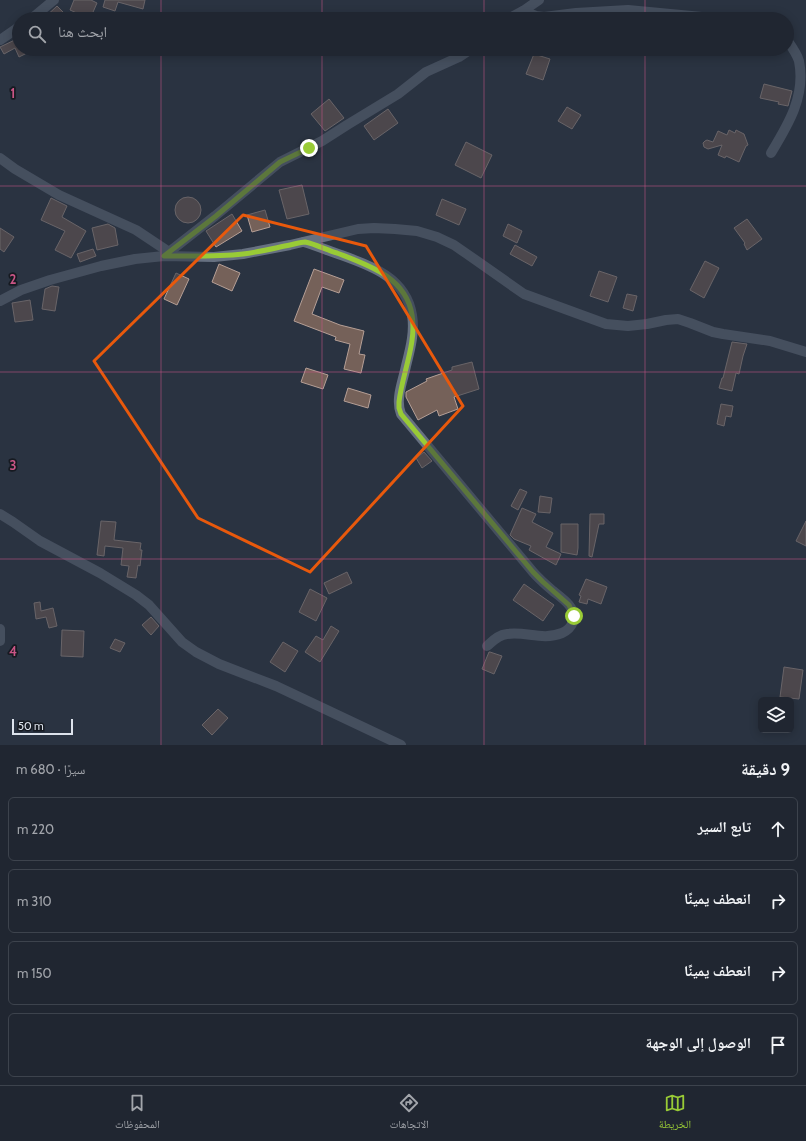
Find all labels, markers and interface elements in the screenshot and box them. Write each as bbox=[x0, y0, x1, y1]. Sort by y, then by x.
search box bbox=[12, 12, 794, 56]
icon: search bbox=[26, 23, 48, 45]
text: ابحث هنا bbox=[58, 23, 107, 41]
text: 1 bbox=[11, 85, 15, 101]
route end bbox=[300, 139, 318, 157]
text: 2 bbox=[10, 271, 17, 287]
text: 3 bbox=[9, 457, 17, 473]
route start bbox=[565, 607, 583, 625]
text: 4 bbox=[9, 643, 17, 659]
map controls bbox=[758, 697, 794, 733]
button: layers bbox=[758, 697, 794, 733]
scale bar bbox=[12, 717, 73, 736]
text: 50 m bbox=[18, 719, 44, 733]
text: 9 دقيقة bbox=[741, 759, 790, 779]
text: سيرًا · 680 m bbox=[16, 761, 85, 777]
text: تابع السير bbox=[698, 818, 751, 836]
icon: ahead bbox=[767, 818, 789, 840]
text: 220 m bbox=[17, 821, 54, 837]
text: انعطف يمينًا bbox=[684, 890, 751, 908]
icon: right bbox=[767, 890, 789, 912]
text: 310 m bbox=[17, 893, 52, 909]
text: انعطف يمينًا bbox=[684, 962, 751, 980]
icon: right bbox=[767, 962, 789, 984]
text: 150 m bbox=[17, 965, 52, 981]
text: الوصول إلى الوجهة bbox=[646, 1034, 751, 1052]
icon: arrive bbox=[767, 1034, 789, 1056]
tab: المحفوظات bbox=[115, 1092, 160, 1135]
tab: الاتجاهات bbox=[390, 1092, 429, 1135]
tab: الخريطة bbox=[659, 1092, 691, 1135]

